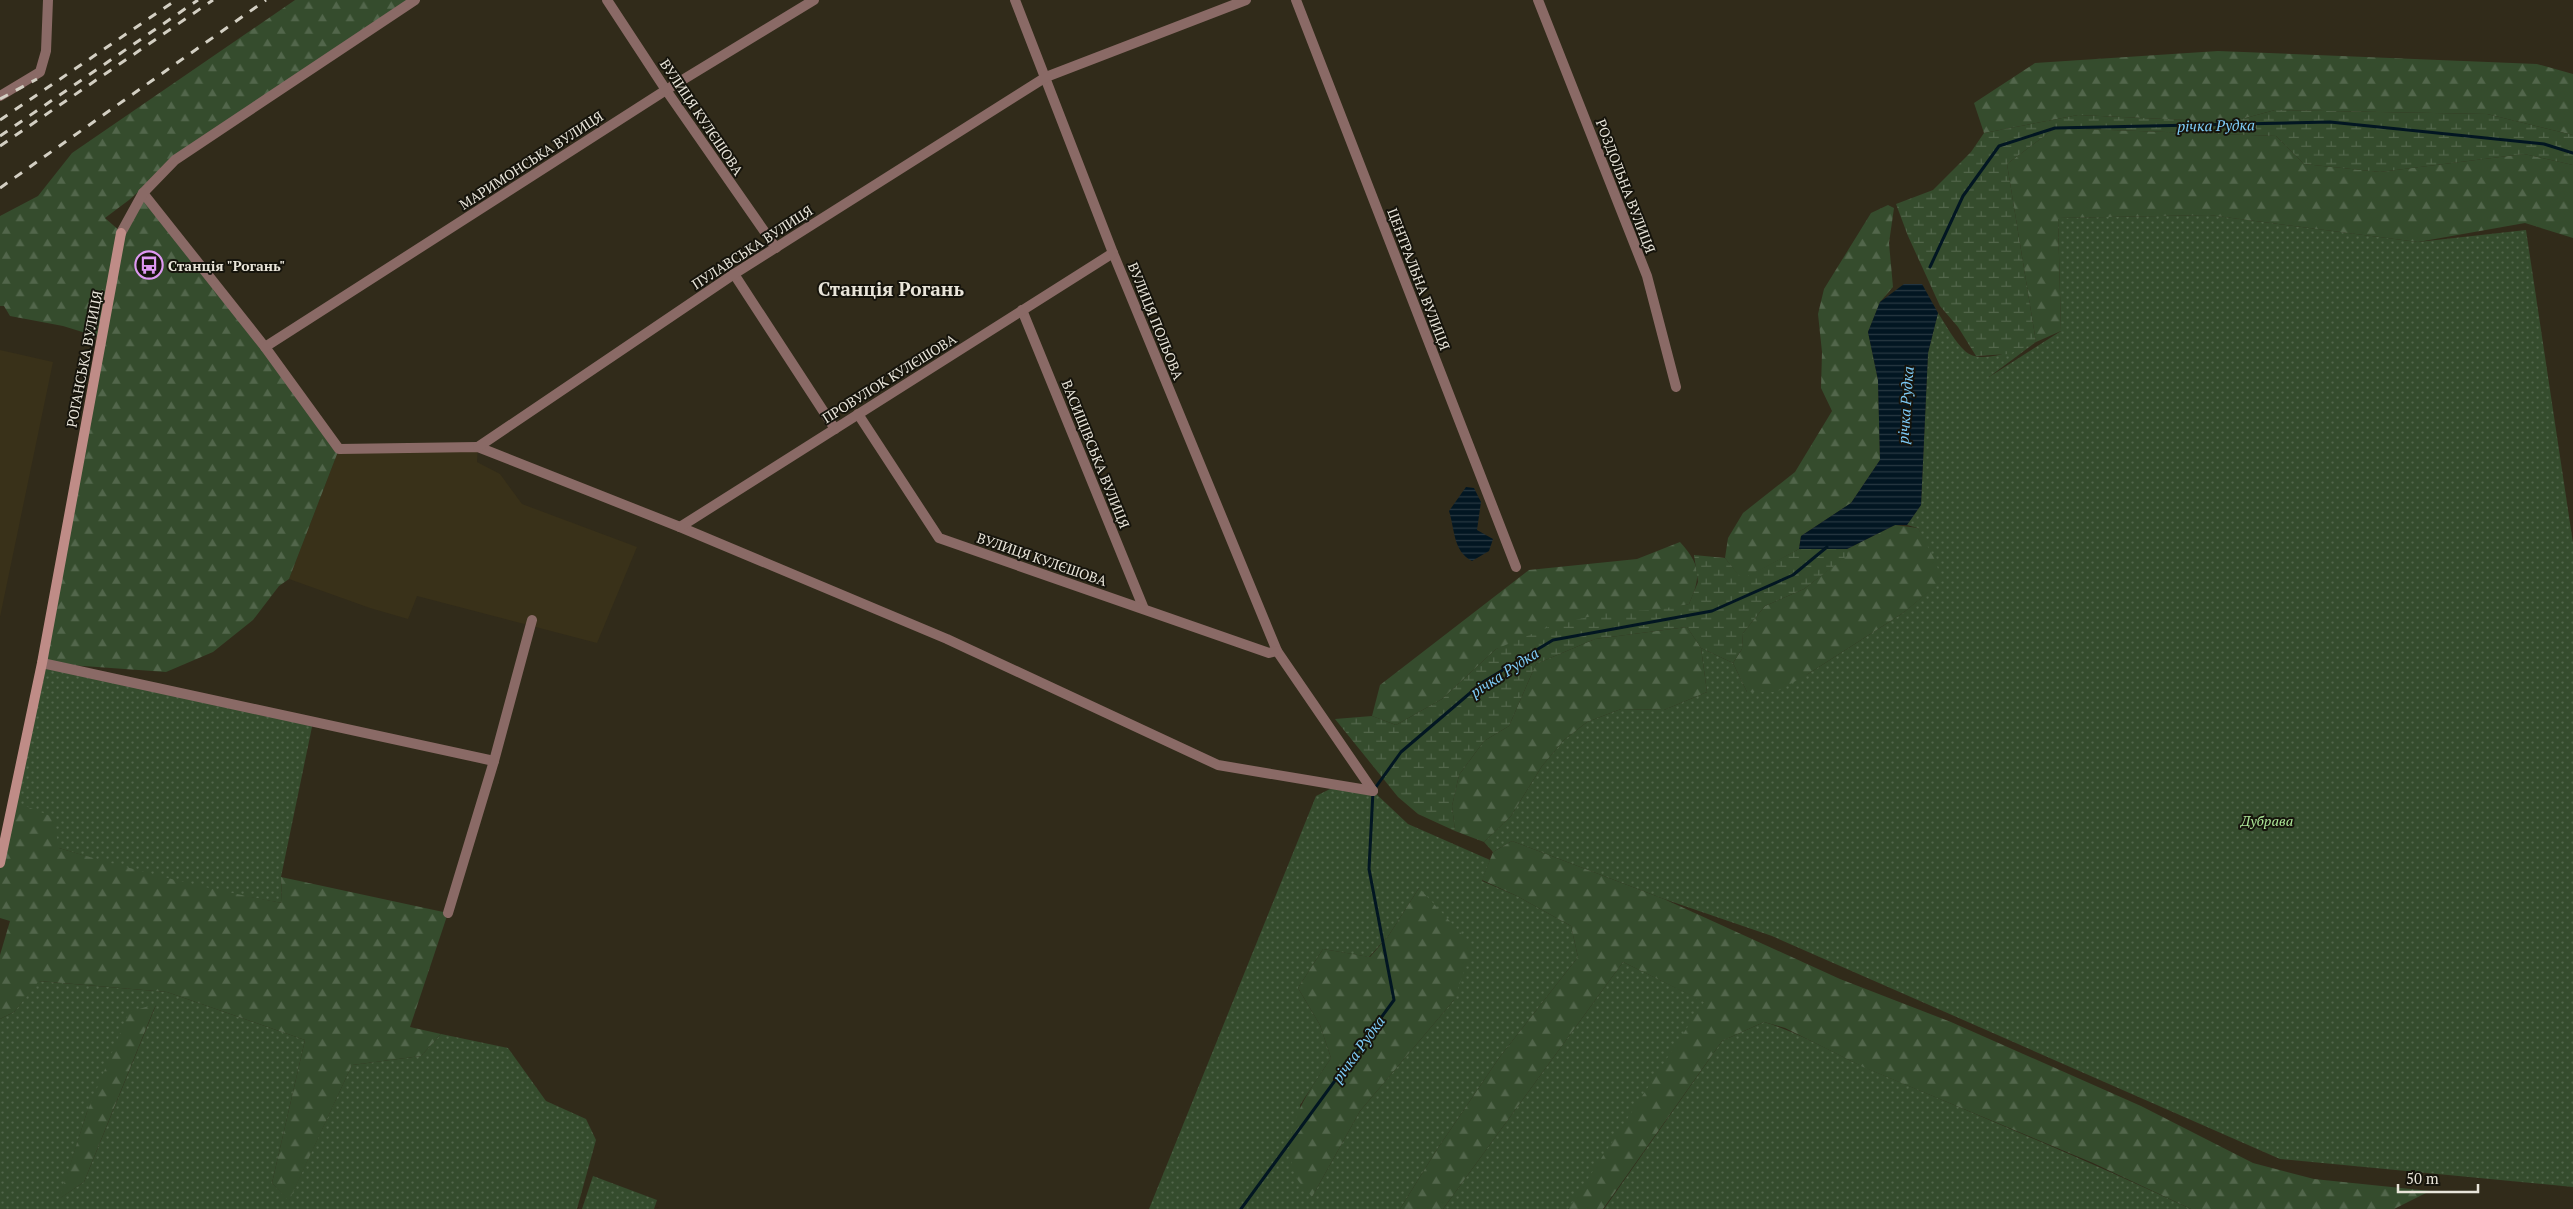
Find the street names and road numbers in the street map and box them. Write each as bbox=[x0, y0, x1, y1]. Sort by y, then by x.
street label: ВУЛИЦЯ КУЛЄШОВА bbox=[656, 55, 748, 179]
street label: МАРИМОНСЬКА ВУЛИЦЯ bbox=[455, 106, 607, 214]
street label: РОЗДОЛЬНА ВУЛИЦЯ bbox=[1592, 116, 1660, 256]
street label: ПУЛАВСЬКА ВУЛИЦЯ bbox=[688, 201, 816, 293]
street label: ЦЕНТРАЛЬНА ВУЛИЦЯ bbox=[1383, 205, 1455, 353]
street label: ВУЛИЦЯ ПОЛЬОВА bbox=[1124, 259, 1188, 383]
street label: РОГАНСЬКА ВУЛИЦЯ bbox=[61, 289, 107, 429]
street label: ПРОВУЛОК КУЛЄШОВА bbox=[818, 329, 960, 427]
street label: ВАСИЩІВСЬКА ВУЛИЦЯ bbox=[1057, 377, 1135, 531]
street label: ВУЛИЦЯ КУЛЄШОВА bbox=[974, 528, 1110, 590]

